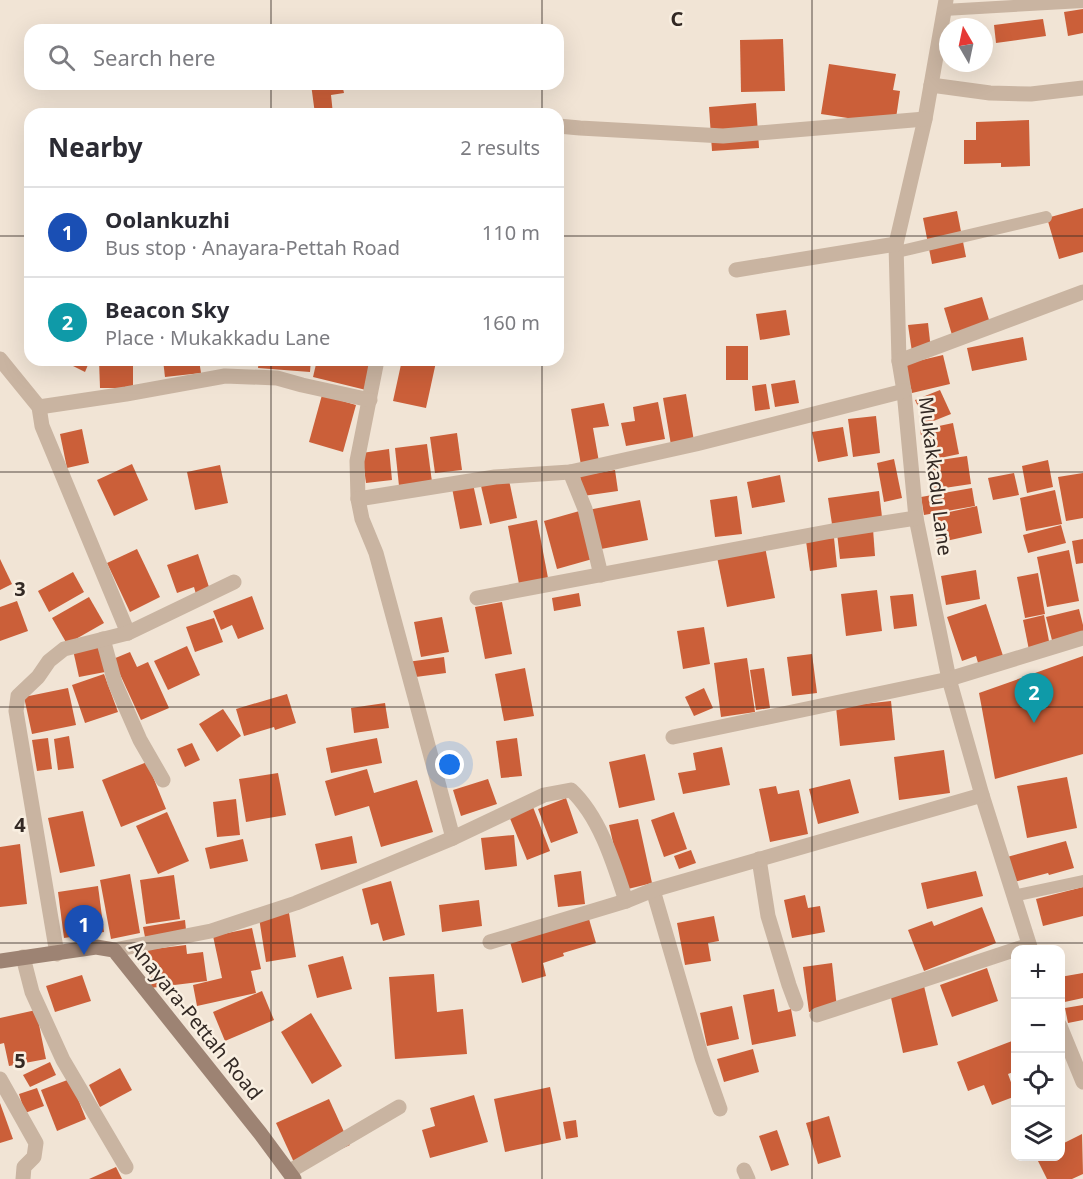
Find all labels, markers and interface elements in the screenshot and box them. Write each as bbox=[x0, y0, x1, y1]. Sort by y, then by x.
text: C bbox=[671, 5, 684, 32]
north arrow bbox=[939, 18, 993, 72]
search box bbox=[24, 24, 564, 90]
icon: search bbox=[45, 41, 78, 74]
text: Search here bbox=[93, 42, 215, 72]
text: Nearby bbox=[48, 129, 143, 165]
text: 2 results bbox=[460, 134, 540, 161]
text: Oolankuzhi bbox=[105, 204, 230, 234]
text: 1 bbox=[62, 219, 73, 246]
text: 110 m bbox=[482, 219, 540, 246]
text: Bus stop · Anayara-Pettah Road bbox=[105, 234, 400, 261]
text: Beacon Sky bbox=[105, 294, 229, 324]
text: 2 bbox=[62, 309, 73, 336]
text: 160 m bbox=[482, 309, 540, 336]
text: Place · Mukakkadu Lane bbox=[105, 324, 330, 351]
street label: Mukakkadu Lane bbox=[913, 395, 959, 557]
text: 3 bbox=[14, 575, 26, 602]
pin: 2 bbox=[1014, 674, 1054, 723]
your location bbox=[435, 750, 464, 779]
text: 4 bbox=[14, 811, 26, 838]
pin: 1 bbox=[64, 906, 104, 955]
street label: Anayara-Pettah Road bbox=[123, 935, 269, 1105]
map controls bbox=[1011, 945, 1065, 1161]
button: + bbox=[1011, 945, 1065, 999]
button: − bbox=[1011, 999, 1065, 1053]
text: 5 bbox=[14, 1047, 26, 1074]
button: locate bbox=[1011, 1053, 1065, 1107]
button: layers bbox=[1011, 1107, 1065, 1161]

